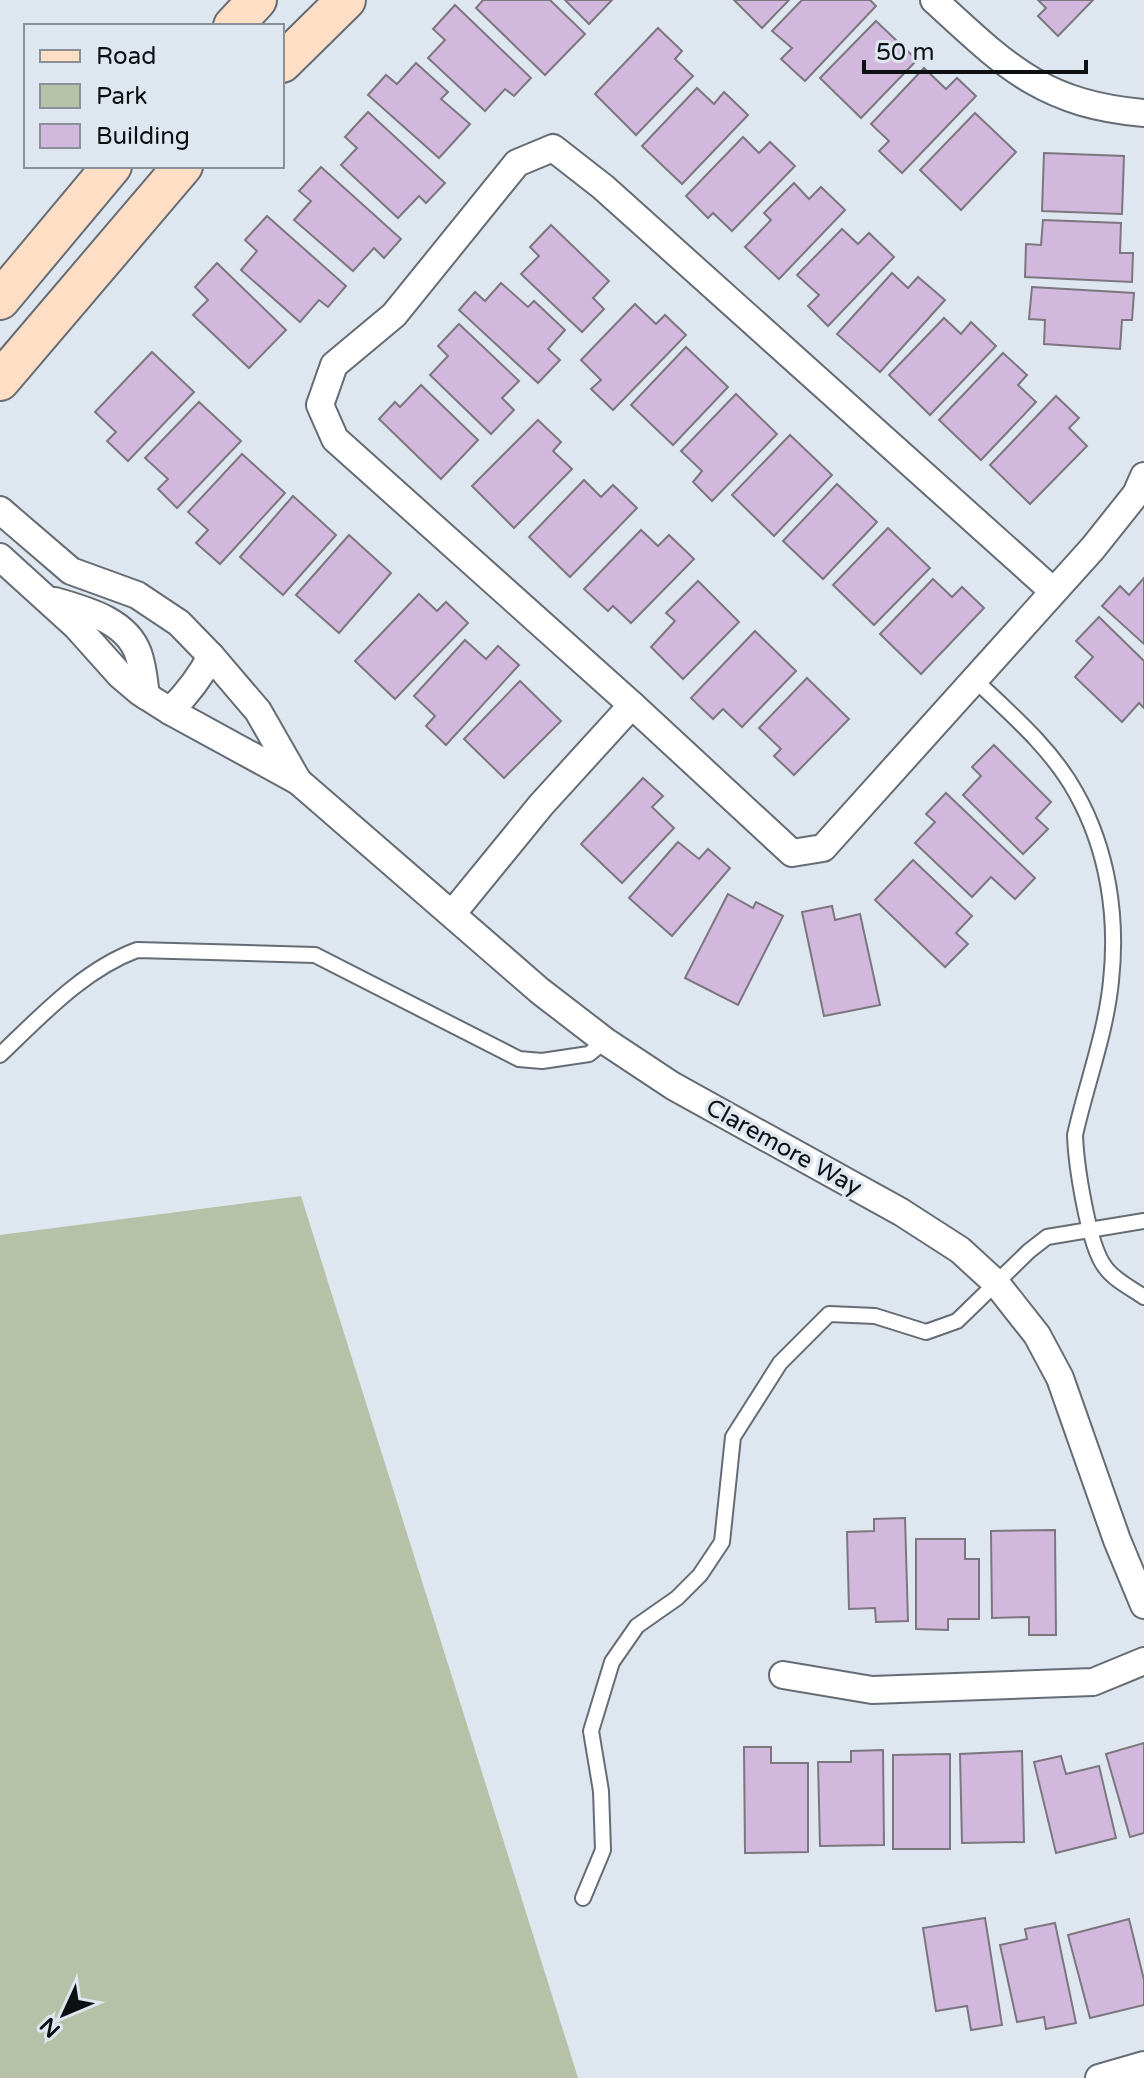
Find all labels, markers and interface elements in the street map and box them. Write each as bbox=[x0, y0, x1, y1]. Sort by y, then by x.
legend bbox=[24, 24, 284, 168]
scale bar bbox=[864, 24, 1086, 74]
text: 50 m bbox=[876, 38, 934, 67]
text: Road bbox=[96, 42, 156, 71]
text: Park bbox=[96, 82, 147, 111]
text: Building bbox=[96, 122, 190, 151]
street label: Claremore Way bbox=[701, 1093, 867, 1202]
north arrow bbox=[24, 1974, 104, 2054]
text: N bbox=[35, 2012, 66, 2043]

